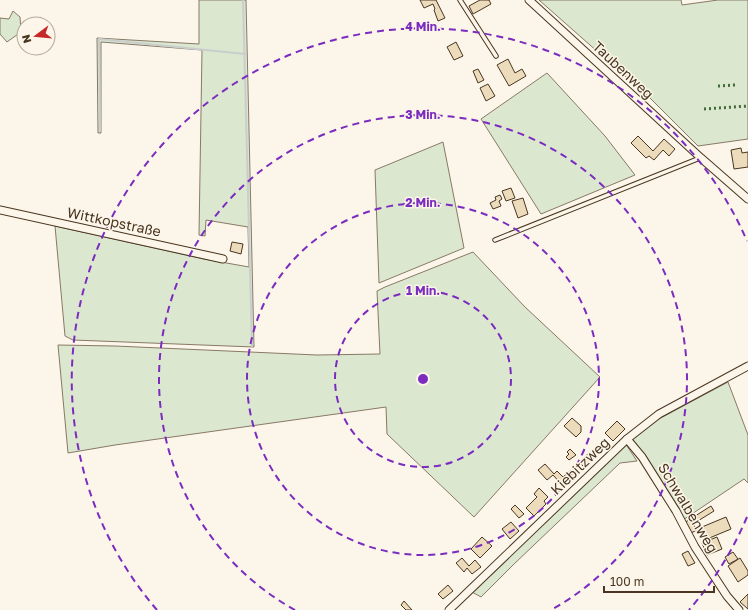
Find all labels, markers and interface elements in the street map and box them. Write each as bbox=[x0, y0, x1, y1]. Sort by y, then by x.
north arrow bbox=[16, 16, 56, 56]
text: 4 Min. bbox=[405, 19, 441, 34]
text: N bbox=[19, 33, 33, 45]
street label: Taubenweg bbox=[589, 37, 657, 102]
text: 3 Min. bbox=[405, 107, 441, 122]
text: 2 Min. bbox=[405, 195, 441, 210]
street label: Wittkopstraße bbox=[66, 203, 163, 240]
text: 1 Min. bbox=[406, 283, 440, 298]
centre of rings bbox=[416, 372, 430, 386]
street label: Kiebitzweg bbox=[547, 433, 613, 498]
street label: Schwalbenweg bbox=[655, 460, 722, 556]
scale bar bbox=[604, 568, 714, 594]
text: 100 m bbox=[610, 574, 644, 589]

